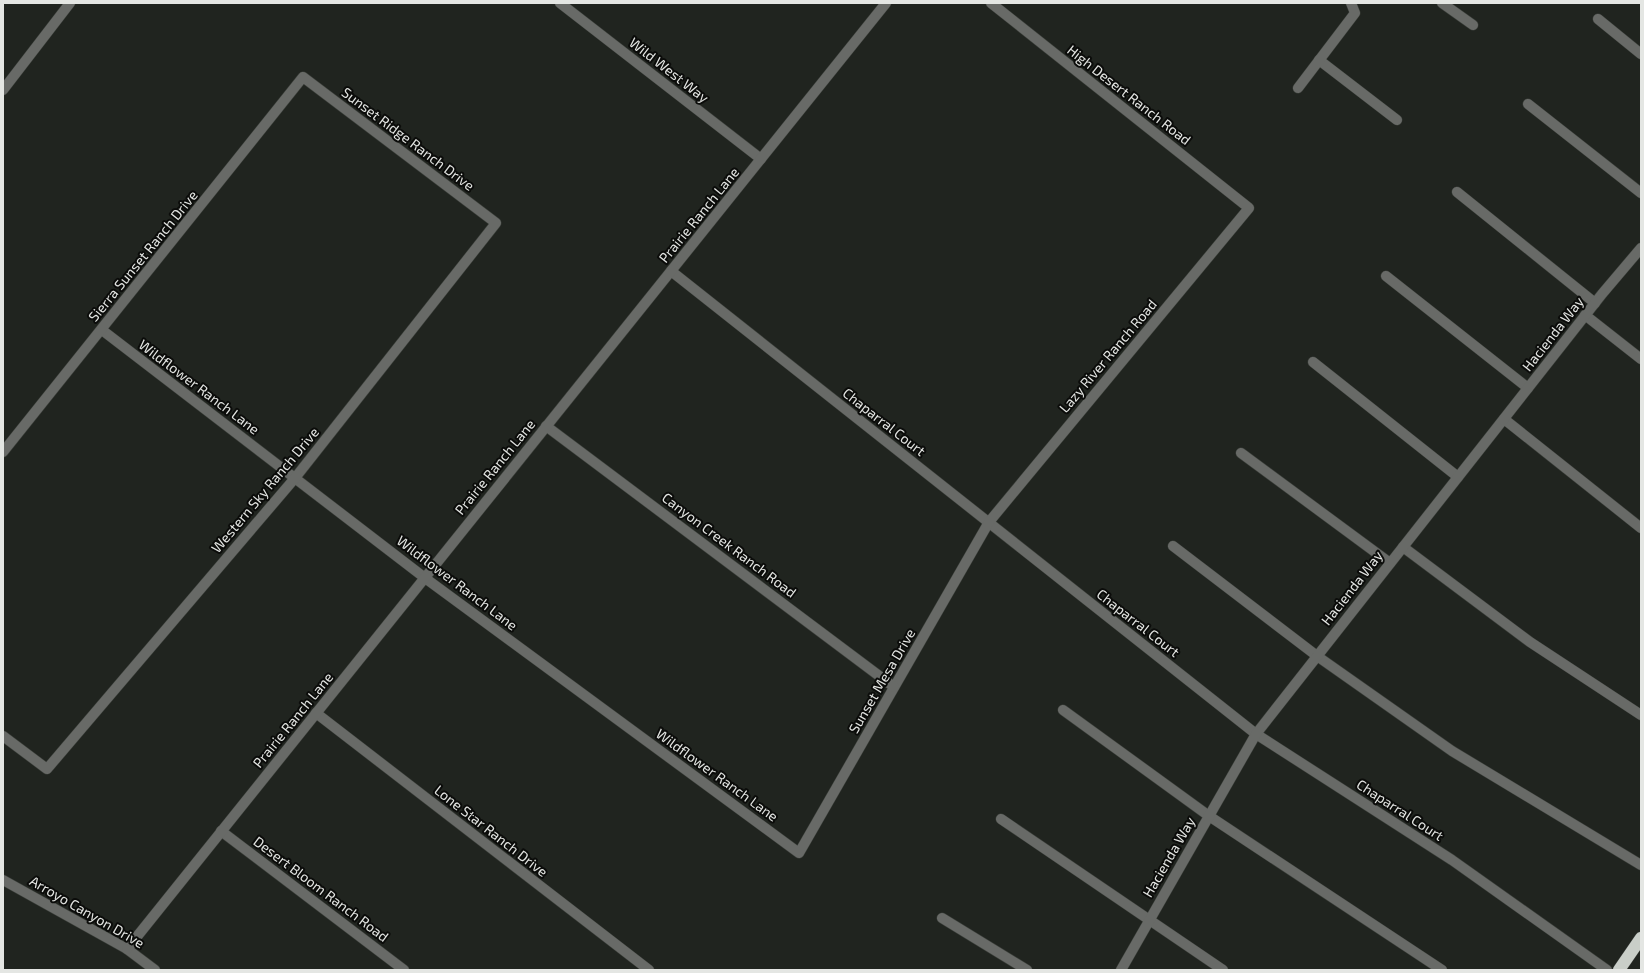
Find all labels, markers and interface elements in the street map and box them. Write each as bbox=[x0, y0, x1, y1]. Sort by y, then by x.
street label: Wild West Way bbox=[626, 33, 713, 106]
street label: High Desert Ranch Road bbox=[1064, 41, 1195, 148]
street label: Sunset Ridge Ranch Drive bbox=[339, 83, 478, 194]
street label: Prairie Ranch Lane bbox=[655, 164, 742, 266]
street label: Sierra Sunset Ranch Drive bbox=[84, 187, 201, 325]
street label: Hacienda Way bbox=[1518, 293, 1587, 374]
street label: Lazy River Ranch Road bbox=[1055, 296, 1160, 416]
street label: Wildflower Ranch Lane bbox=[136, 336, 263, 438]
street label: Chaparral Court bbox=[840, 384, 929, 459]
street label: Prairie Ranch Lane bbox=[451, 416, 538, 518]
street label: Western Sky Ranch Drive bbox=[207, 424, 322, 556]
street label: Canyon Creek Ranch Road bbox=[659, 489, 800, 601]
street label: Wildflower Ranch Lane bbox=[394, 532, 521, 634]
street label: Hacienda Way bbox=[1317, 547, 1386, 628]
street label: Chaparral Court bbox=[1094, 585, 1183, 660]
street label: Sunset Mesa Drive bbox=[845, 625, 918, 736]
street label: Prairie Ranch Lane bbox=[249, 669, 336, 771]
street label: Wildflower Ranch Lane bbox=[653, 725, 782, 825]
street label: Chaparral Court bbox=[1354, 775, 1447, 844]
street label: Lone Star Ranch Drive bbox=[431, 781, 551, 880]
street label: Hacienda Way bbox=[1139, 813, 1199, 900]
street label: Desert Bloom Ranch Road bbox=[251, 832, 392, 945]
street label: Arroyo Canyon Drive bbox=[27, 872, 148, 951]

